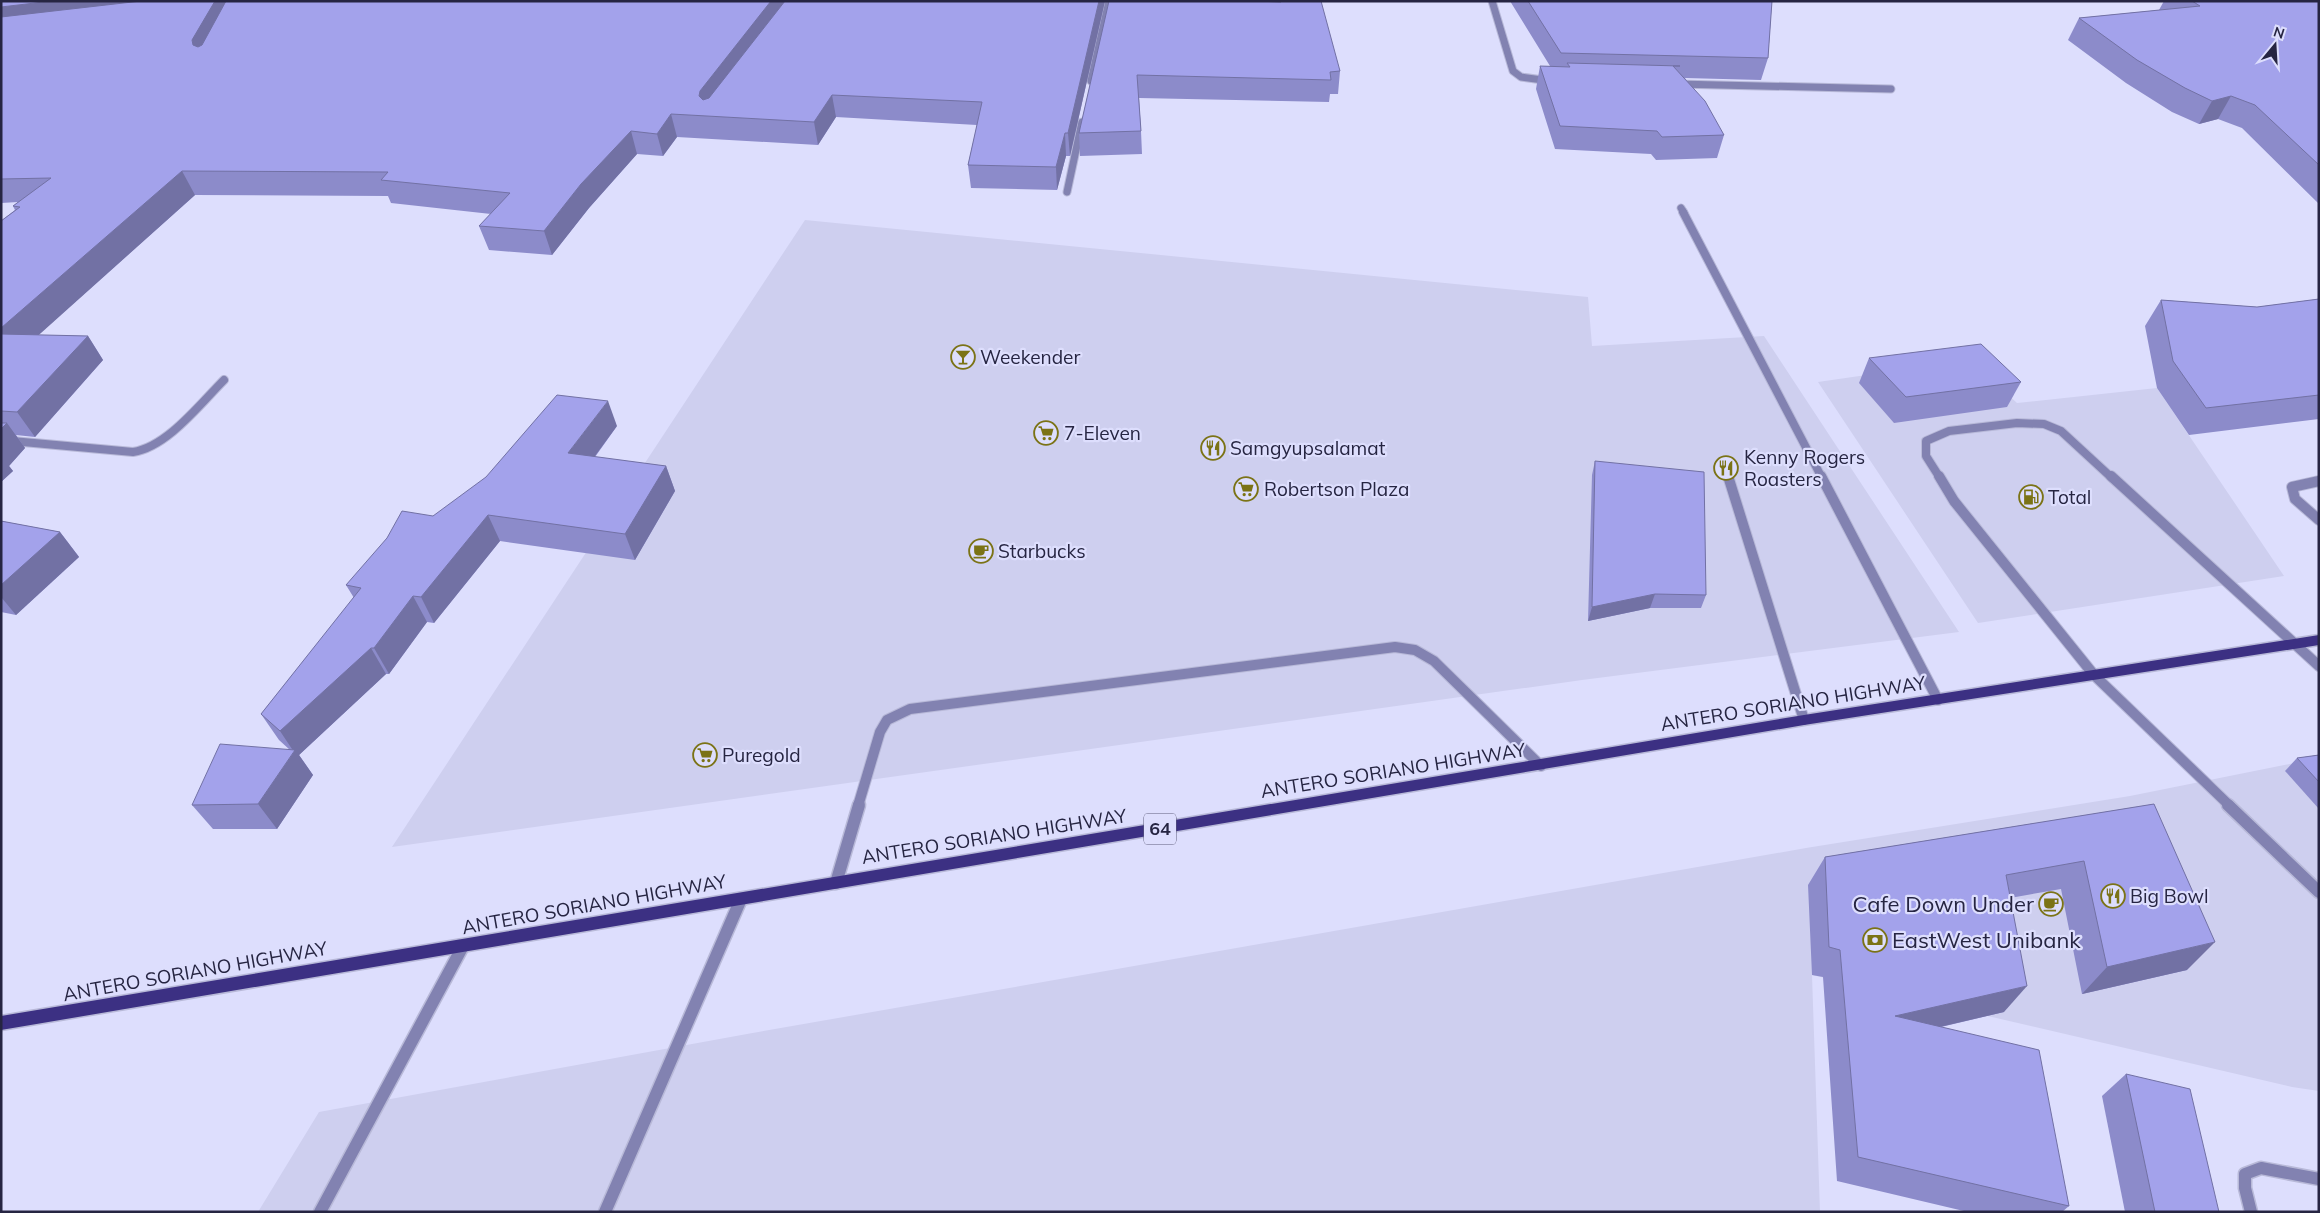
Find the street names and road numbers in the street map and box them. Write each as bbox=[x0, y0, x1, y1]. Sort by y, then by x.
street label: ANTERO SORIANO HIGHWAY bbox=[1659, 670, 1928, 736]
street label: ANTERO SORIANO HIGHWAY bbox=[1259, 737, 1528, 803]
street label: ANTERO SORIANO HIGHWAY bbox=[860, 803, 1129, 869]
road number: 64 bbox=[1144, 814, 1176, 844]
street label: ANTERO SORIANO HIGHWAY bbox=[460, 869, 729, 939]
street label: ANTERO SORIANO HIGHWAY bbox=[61, 936, 330, 1006]

